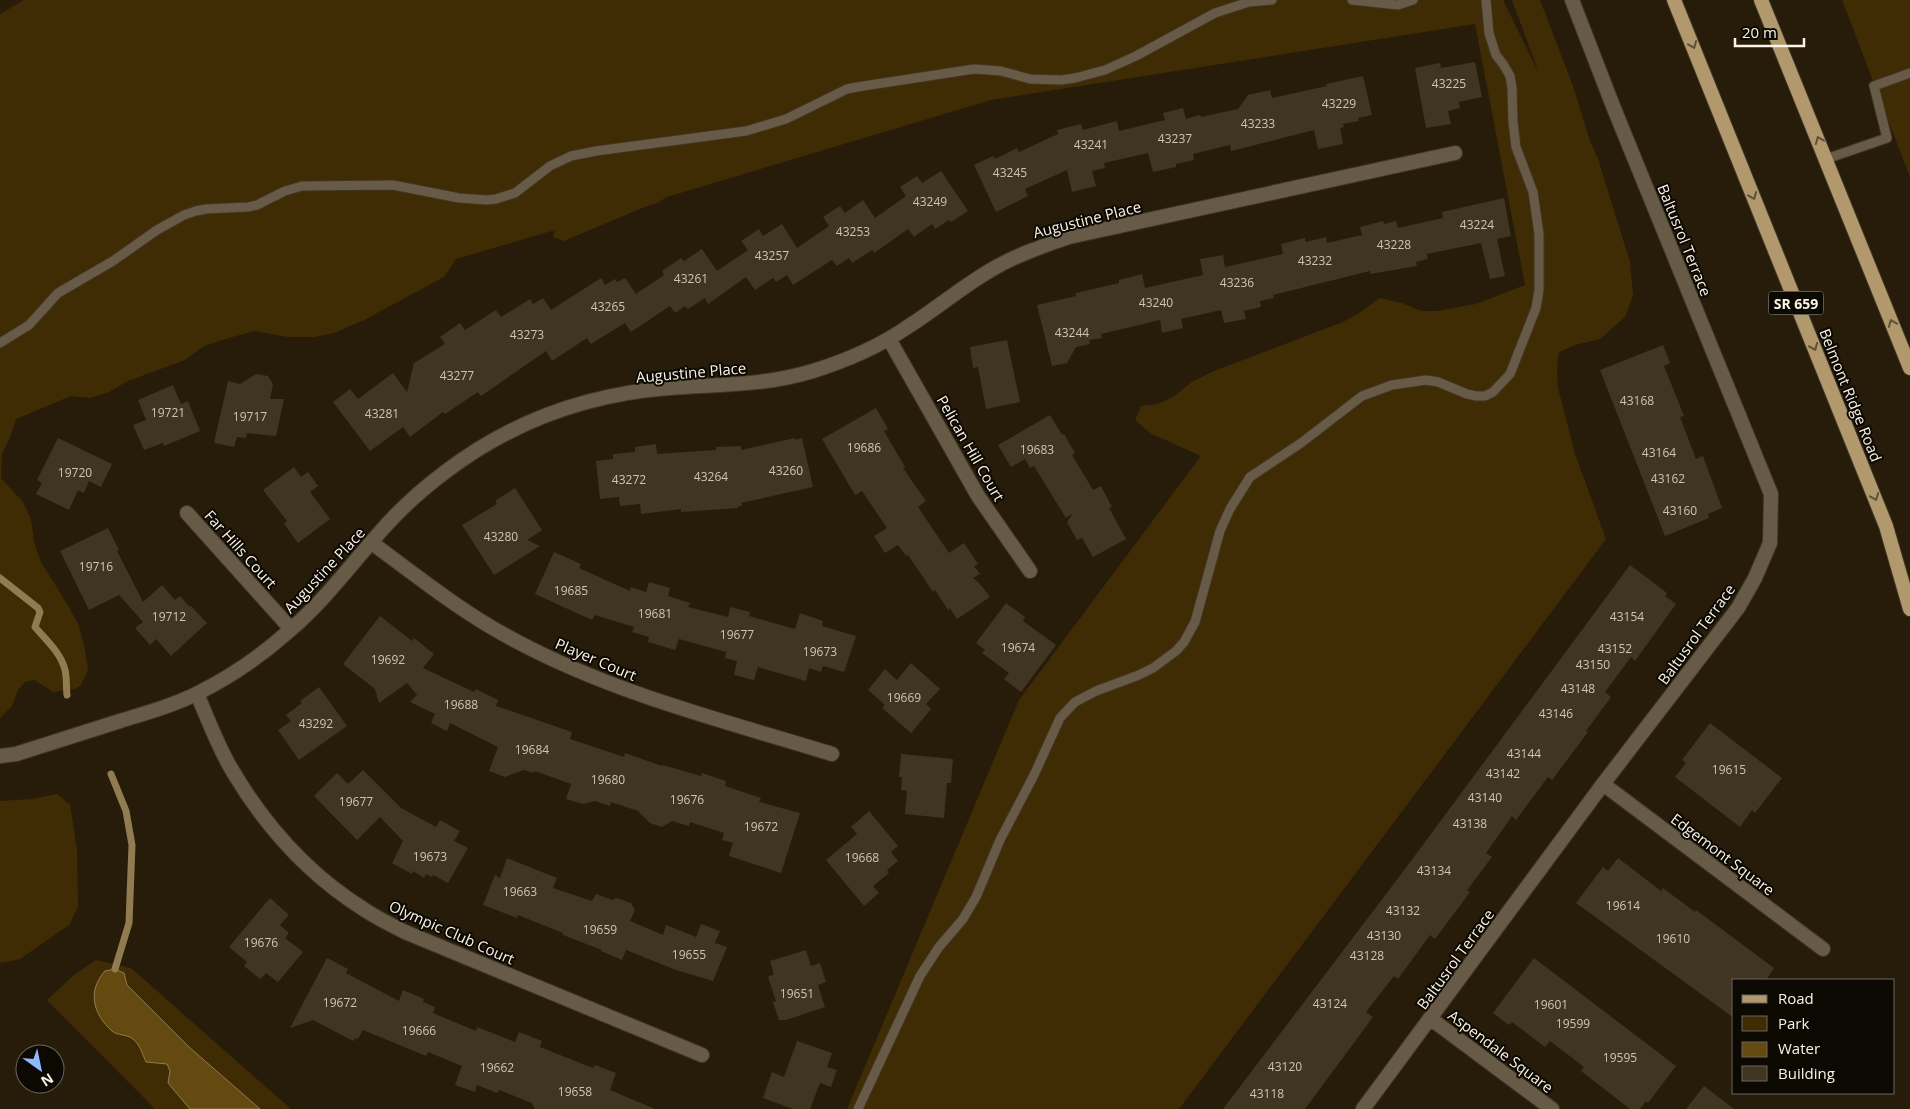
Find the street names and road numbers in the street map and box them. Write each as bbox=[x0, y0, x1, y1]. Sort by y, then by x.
street label: Baltusrol Terrace bbox=[1653, 181, 1717, 299]
street label: Augustine Place bbox=[1031, 196, 1143, 242]
road number: SR 659 bbox=[1768, 292, 1824, 314]
street label: Belmont Ridge Road bbox=[1815, 326, 1887, 464]
street label: Augustine Place bbox=[635, 357, 747, 387]
street label: Pelican Hill Court bbox=[933, 391, 1009, 505]
street label: Far Hills Court bbox=[201, 506, 281, 592]
street label: Augustine Place bbox=[279, 523, 369, 617]
street label: Baltusrol Terrace bbox=[1653, 580, 1739, 688]
street label: Player Court bbox=[552, 633, 640, 685]
street label: Edgemont Square bbox=[1667, 808, 1779, 900]
street label: Olympic Club Court bbox=[386, 895, 518, 969]
street label: Baltusrol Terrace bbox=[1412, 905, 1498, 1013]
street label: Aspendale Square bbox=[1444, 1005, 1558, 1097]

